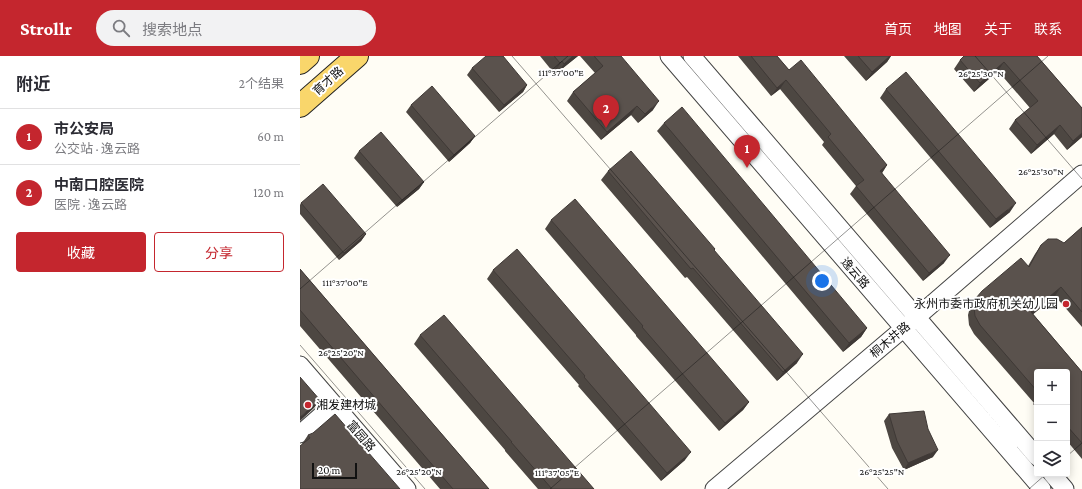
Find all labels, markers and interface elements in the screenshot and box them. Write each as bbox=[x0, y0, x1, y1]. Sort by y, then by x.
search box bbox=[96, 10, 376, 46]
icon: search bbox=[110, 17, 132, 39]
text: Strollr bbox=[20, 18, 72, 39]
text: 首页 bbox=[884, 21, 912, 37]
text: 地图 bbox=[934, 21, 962, 37]
text: 关于 bbox=[984, 21, 1012, 37]
text: 联系 bbox=[1034, 21, 1062, 37]
text: 搜索地点 bbox=[142, 22, 202, 38]
street label: 育才路 bbox=[310, 64, 346, 98]
text: 111°37'00"E bbox=[538, 67, 584, 78]
text: 26°25'30"N bbox=[958, 68, 1004, 79]
text: 附近 bbox=[16, 75, 50, 94]
text: 2个结果 bbox=[239, 76, 284, 91]
pin: 2 bbox=[593, 95, 619, 128]
text: 市公安局 bbox=[54, 121, 114, 137]
text: 1 bbox=[27, 129, 31, 144]
text: 60 m bbox=[257, 129, 284, 144]
pin: 1 bbox=[734, 135, 760, 168]
text: 公交站 · 逸云路 bbox=[54, 141, 140, 156]
text: 26°25'30"N bbox=[1018, 166, 1064, 177]
text: 中南口腔医院 bbox=[54, 177, 144, 193]
text: 2 bbox=[26, 185, 32, 200]
text: 120 m bbox=[253, 185, 284, 200]
text: 医院 · 逸云路 bbox=[54, 197, 127, 212]
button: 收藏 bbox=[16, 232, 146, 272]
button: 分享 bbox=[154, 232, 284, 272]
street label: 逸云路 bbox=[838, 255, 872, 291]
your location bbox=[812, 271, 832, 291]
text: 111°37'00"E bbox=[322, 277, 368, 288]
place label: 永州市委市政府机关幼儿园 bbox=[914, 297, 1058, 311]
marker: 永州市委市政府机关幼儿园 bbox=[1061, 299, 1071, 309]
street label: 桐木井路 bbox=[867, 319, 913, 361]
text: 26°25'20"N bbox=[318, 347, 364, 358]
map controls bbox=[1034, 369, 1070, 477]
button: + bbox=[1034, 369, 1070, 405]
place label: 湘发建材城 bbox=[316, 398, 376, 412]
marker: 湘发建材城 bbox=[303, 400, 313, 410]
button: − bbox=[1034, 405, 1070, 441]
street label: 富园路 bbox=[344, 418, 378, 454]
button: layers bbox=[1034, 441, 1070, 477]
scale bar bbox=[312, 461, 357, 480]
text: 20 m bbox=[318, 464, 340, 476]
text: 26°25'20"N bbox=[396, 466, 442, 477]
text: 26°25'25"N bbox=[860, 466, 905, 477]
text: 111°37'05"E bbox=[535, 467, 580, 478]

